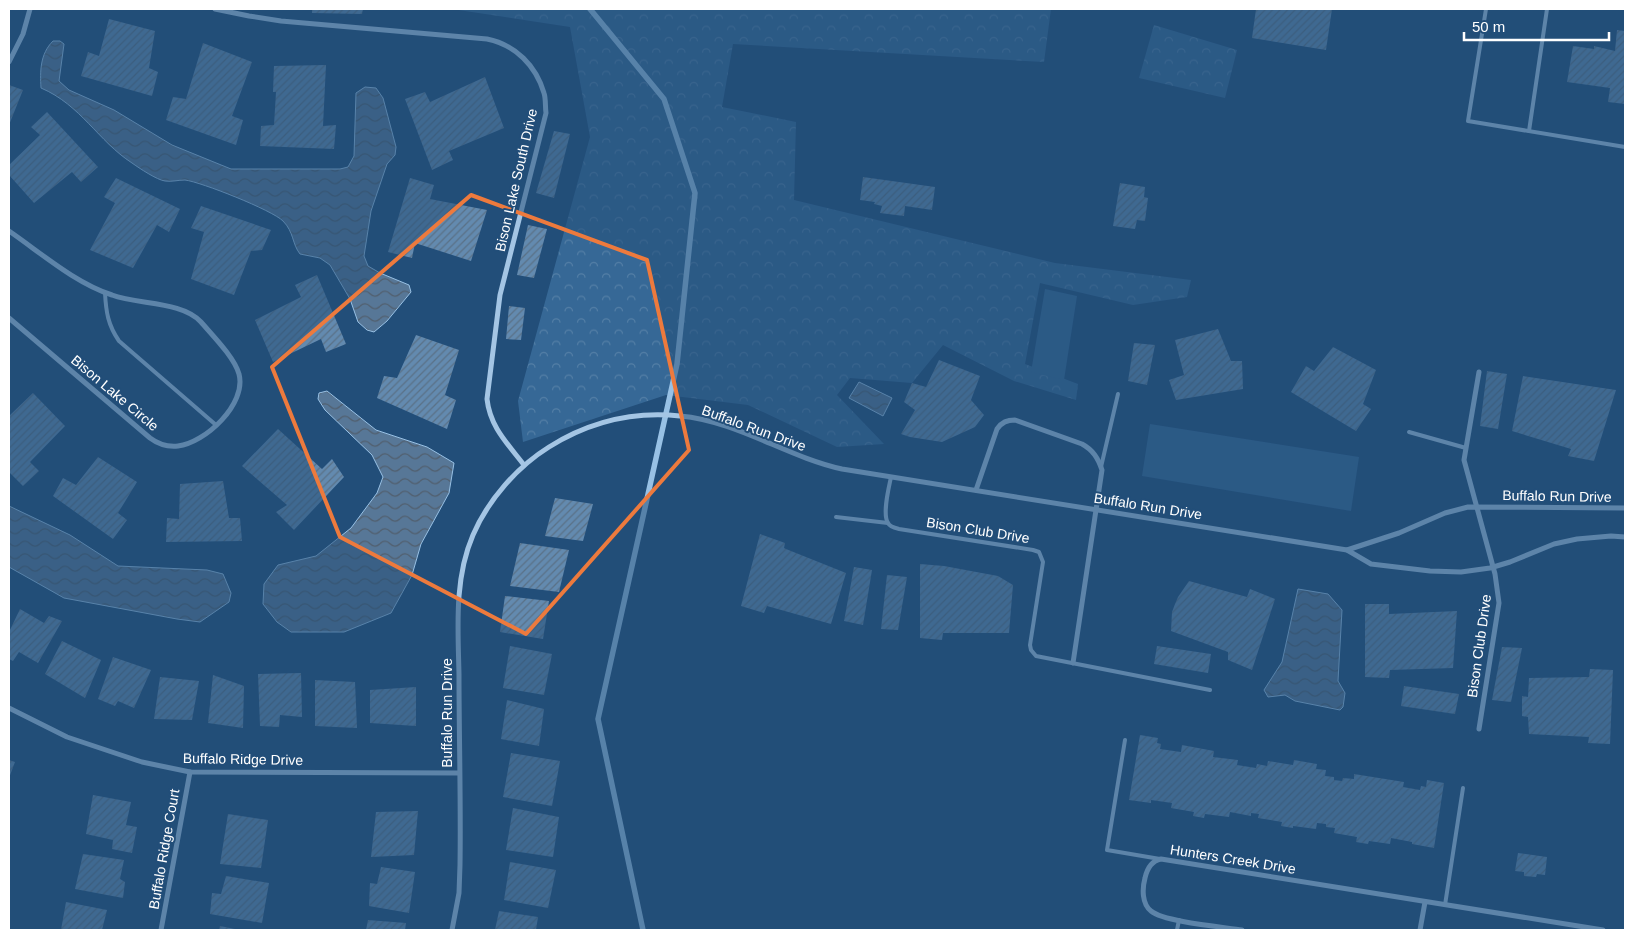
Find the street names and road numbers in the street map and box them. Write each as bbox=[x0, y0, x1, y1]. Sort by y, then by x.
street label: Bison Lake South Drive bbox=[492, 107, 540, 253]
street label: Bison Lake Circle bbox=[68, 352, 162, 434]
street label: Buffalo Run Drive bbox=[700, 402, 808, 454]
street label: Buffalo Run Drive bbox=[1502, 487, 1612, 505]
street label: Buffalo Run Drive bbox=[1093, 490, 1204, 522]
street label: Bison Club Drive bbox=[925, 514, 1031, 546]
street label: Bison Club Drive bbox=[1464, 593, 1494, 699]
street label: Buffalo Run Drive bbox=[439, 658, 455, 768]
street label: Buffalo Ridge Drive bbox=[183, 750, 304, 768]
street label: Buffalo Ridge Court bbox=[146, 787, 182, 910]
street label: Hunters Creek Drive bbox=[1169, 841, 1297, 877]

